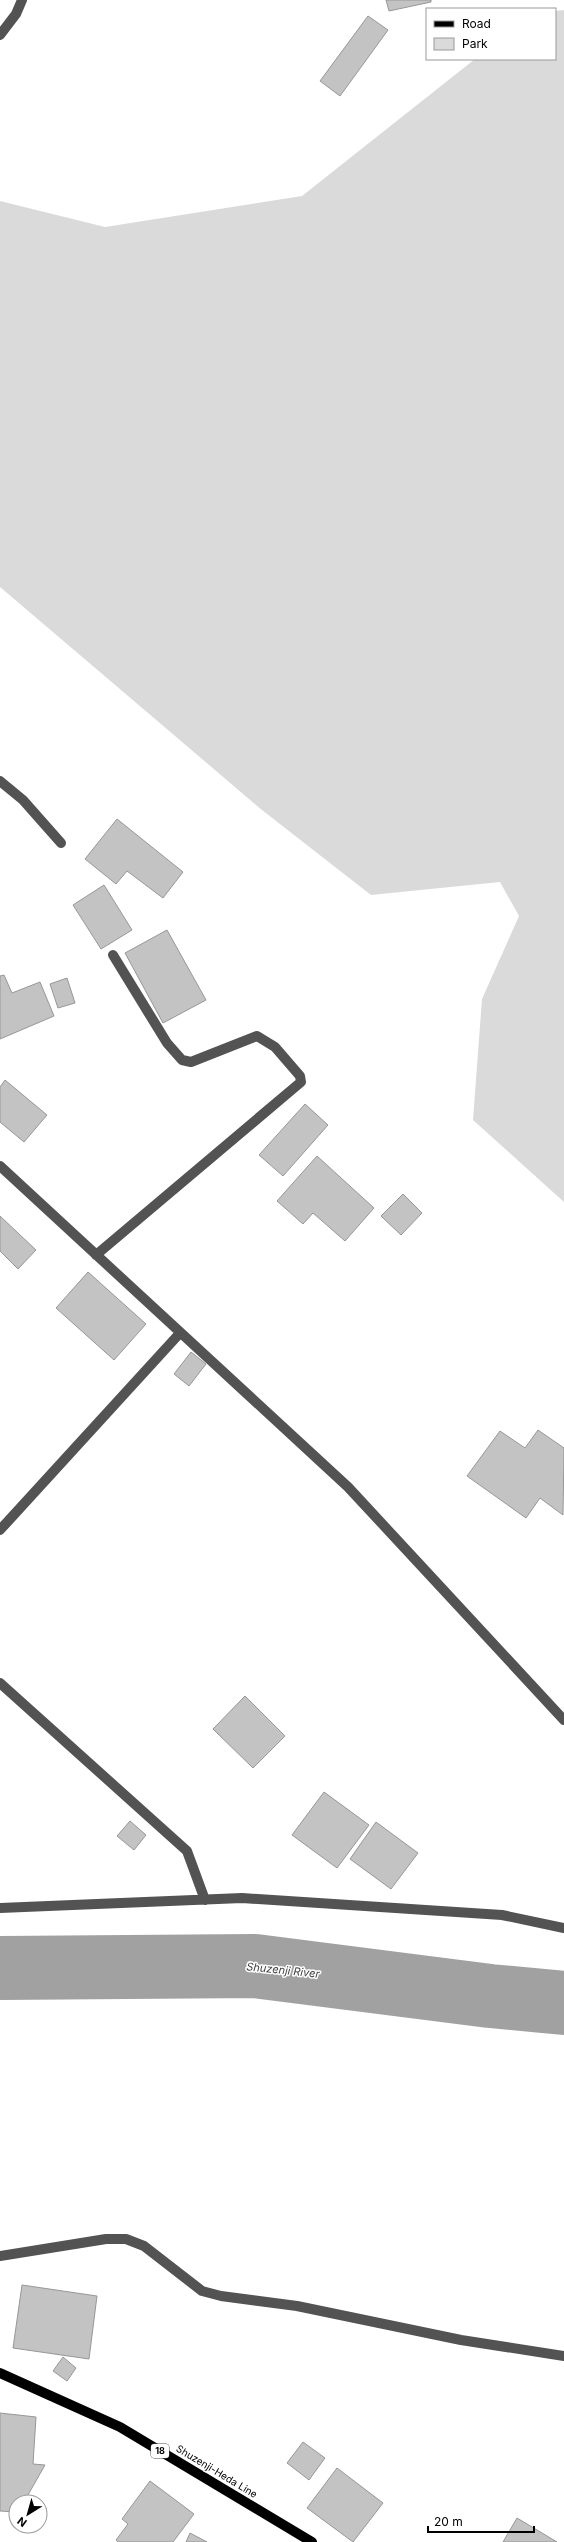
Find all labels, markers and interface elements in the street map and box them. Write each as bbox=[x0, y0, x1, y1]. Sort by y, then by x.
legend bbox=[426, 8, 556, 60]
text: Road bbox=[462, 16, 491, 31]
text: Park bbox=[462, 36, 488, 51]
water label: Shuzenji River bbox=[246, 1959, 321, 1981]
street label: Shuzenji-Heda Line bbox=[174, 2442, 260, 2500]
road number: 18 bbox=[151, 2444, 169, 2458]
north arrow bbox=[8, 2494, 48, 2534]
scale bar bbox=[428, 2508, 534, 2534]
text: N bbox=[14, 2514, 30, 2530]
text: 20 m bbox=[434, 2514, 463, 2529]

